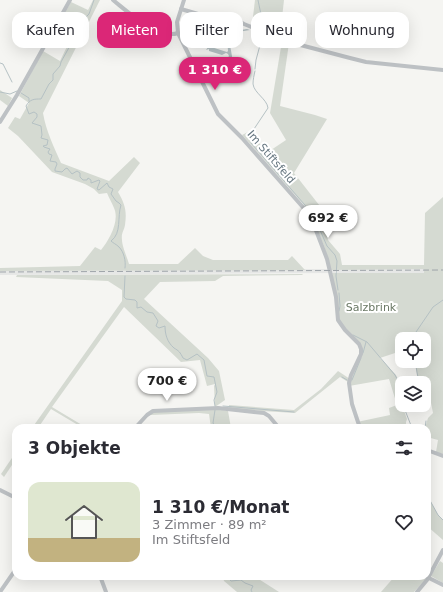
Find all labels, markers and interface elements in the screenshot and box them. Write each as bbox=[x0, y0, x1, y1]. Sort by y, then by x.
chip: Kaufen bbox=[12, 12, 89, 48]
chip: Mieten bbox=[97, 12, 172, 48]
chip: Filter bbox=[180, 12, 243, 48]
chip: Neu bbox=[251, 12, 307, 48]
chip: Wohnung bbox=[315, 12, 409, 48]
pin: 1 310 € bbox=[178, 57, 252, 91]
text: 1 310 € bbox=[188, 62, 242, 77]
street label: Im Stiftsfeld bbox=[244, 128, 298, 186]
pin: 692 € bbox=[300, 205, 356, 239]
text: 692 € bbox=[308, 210, 348, 225]
park label: Salzbrink bbox=[346, 301, 397, 314]
map controls bbox=[395, 332, 431, 412]
button: locate bbox=[395, 332, 431, 368]
pin: 700 € bbox=[139, 368, 195, 402]
text: 700 € bbox=[147, 373, 187, 388]
button: layers bbox=[395, 376, 431, 412]
icon: filters bbox=[393, 437, 415, 459]
text: 3 Objekte bbox=[28, 438, 121, 458]
text: 1 310 €/Monat bbox=[152, 497, 290, 517]
icon: home bbox=[60, 498, 108, 546]
icon: heart bbox=[393, 511, 415, 533]
text: 3 Zimmer · 89 m² bbox=[152, 517, 267, 532]
text: Im Stiftsfeld bbox=[152, 532, 230, 547]

